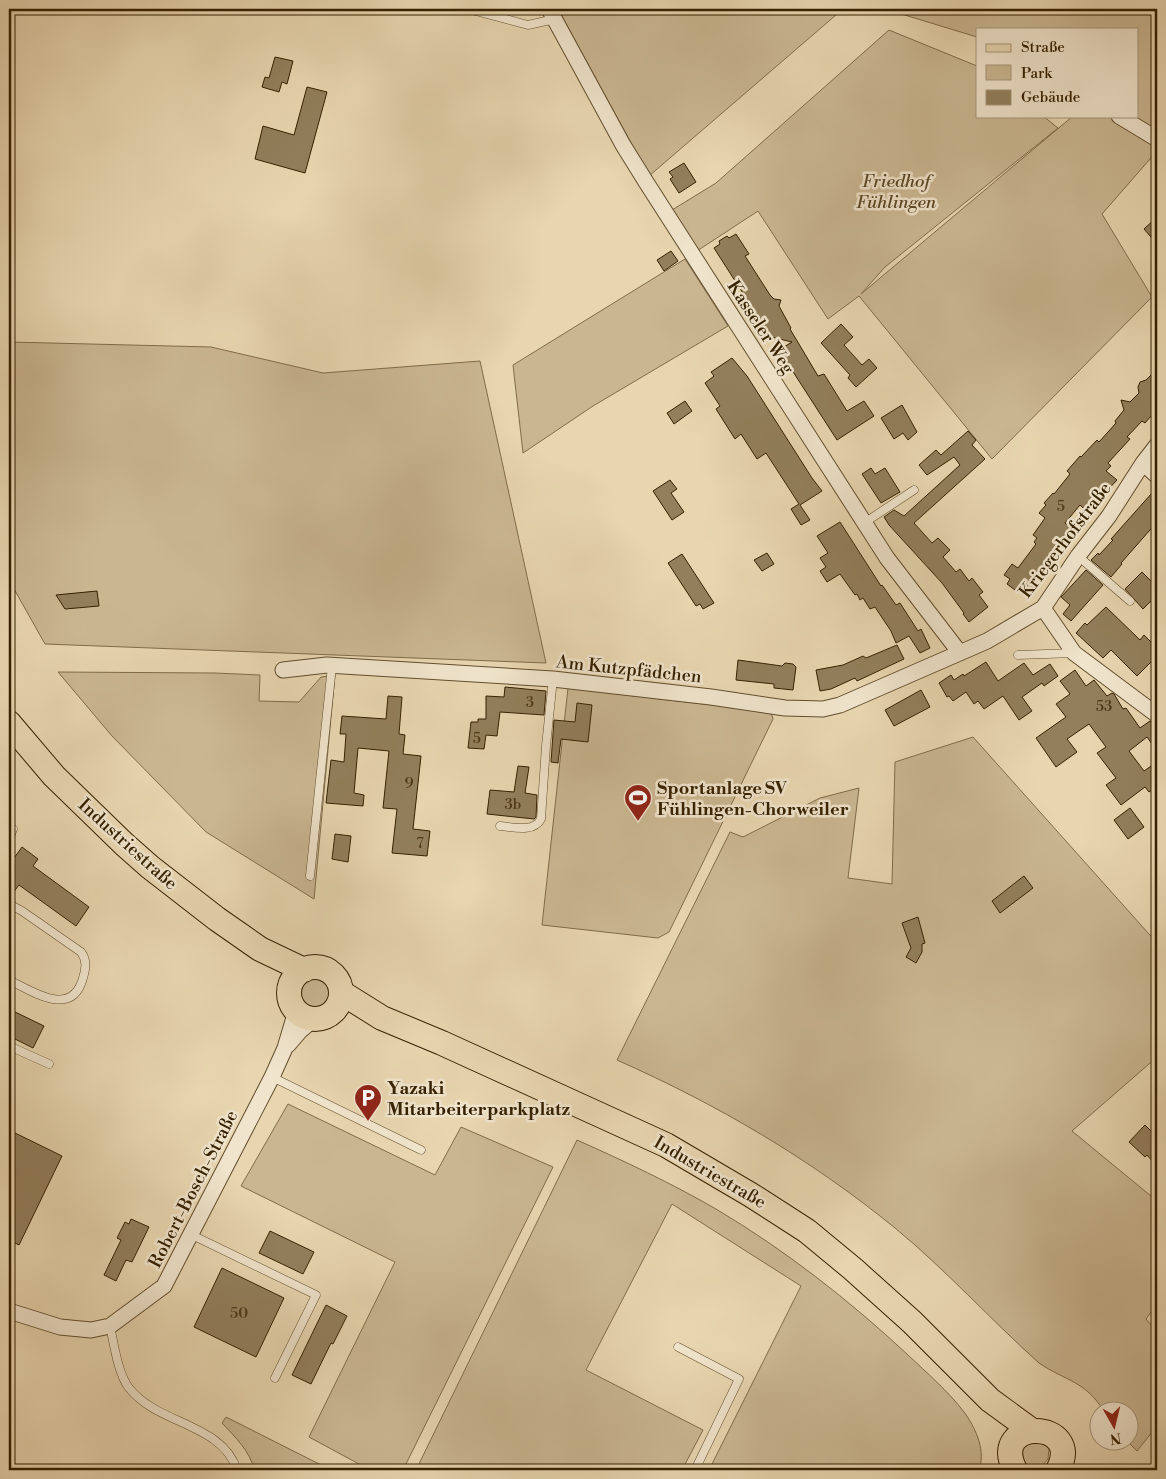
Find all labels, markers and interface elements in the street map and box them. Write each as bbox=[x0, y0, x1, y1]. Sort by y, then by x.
legend bbox=[976, 28, 1138, 118]
text: Straße bbox=[1021, 38, 1065, 57]
text: Park bbox=[1021, 64, 1053, 83]
text: Gebäude bbox=[1021, 88, 1080, 107]
park label: Friedhof Fühlingen bbox=[856, 170, 937, 214]
street label: Kasseler Weg bbox=[722, 276, 800, 379]
street label: Kriegerhofstraße bbox=[1014, 478, 1117, 603]
house number: 5 bbox=[1057, 497, 1065, 516]
street label: Am Kutzpfädchen bbox=[554, 650, 703, 689]
house number: 3 bbox=[526, 693, 534, 712]
house number: 53 bbox=[1096, 697, 1112, 716]
house number: 5 bbox=[473, 729, 481, 748]
house number: 9 bbox=[404, 774, 414, 793]
place label: Sportanlage SV Fühlingen-Chorweiler bbox=[657, 777, 849, 821]
sports icon: Sportanlage SV Fühlingen-Chorweiler bbox=[623, 783, 653, 822]
street label: Industriestraße bbox=[73, 794, 182, 895]
house number: 3b bbox=[505, 795, 521, 814]
house number: 7 bbox=[416, 834, 424, 853]
place label: Yazaki Mitarbeiterparkplatz bbox=[387, 1077, 570, 1121]
parking icon: Yazaki Mitarbeiterparkplatz bbox=[353, 1083, 383, 1122]
street label: Robert-Bosch-Straße bbox=[144, 1106, 243, 1272]
street label: Industriestraße bbox=[649, 1131, 770, 1214]
house number: 50 bbox=[230, 1304, 248, 1323]
north arrow bbox=[1088, 1402, 1138, 1452]
text: N bbox=[1109, 1428, 1122, 1448]

